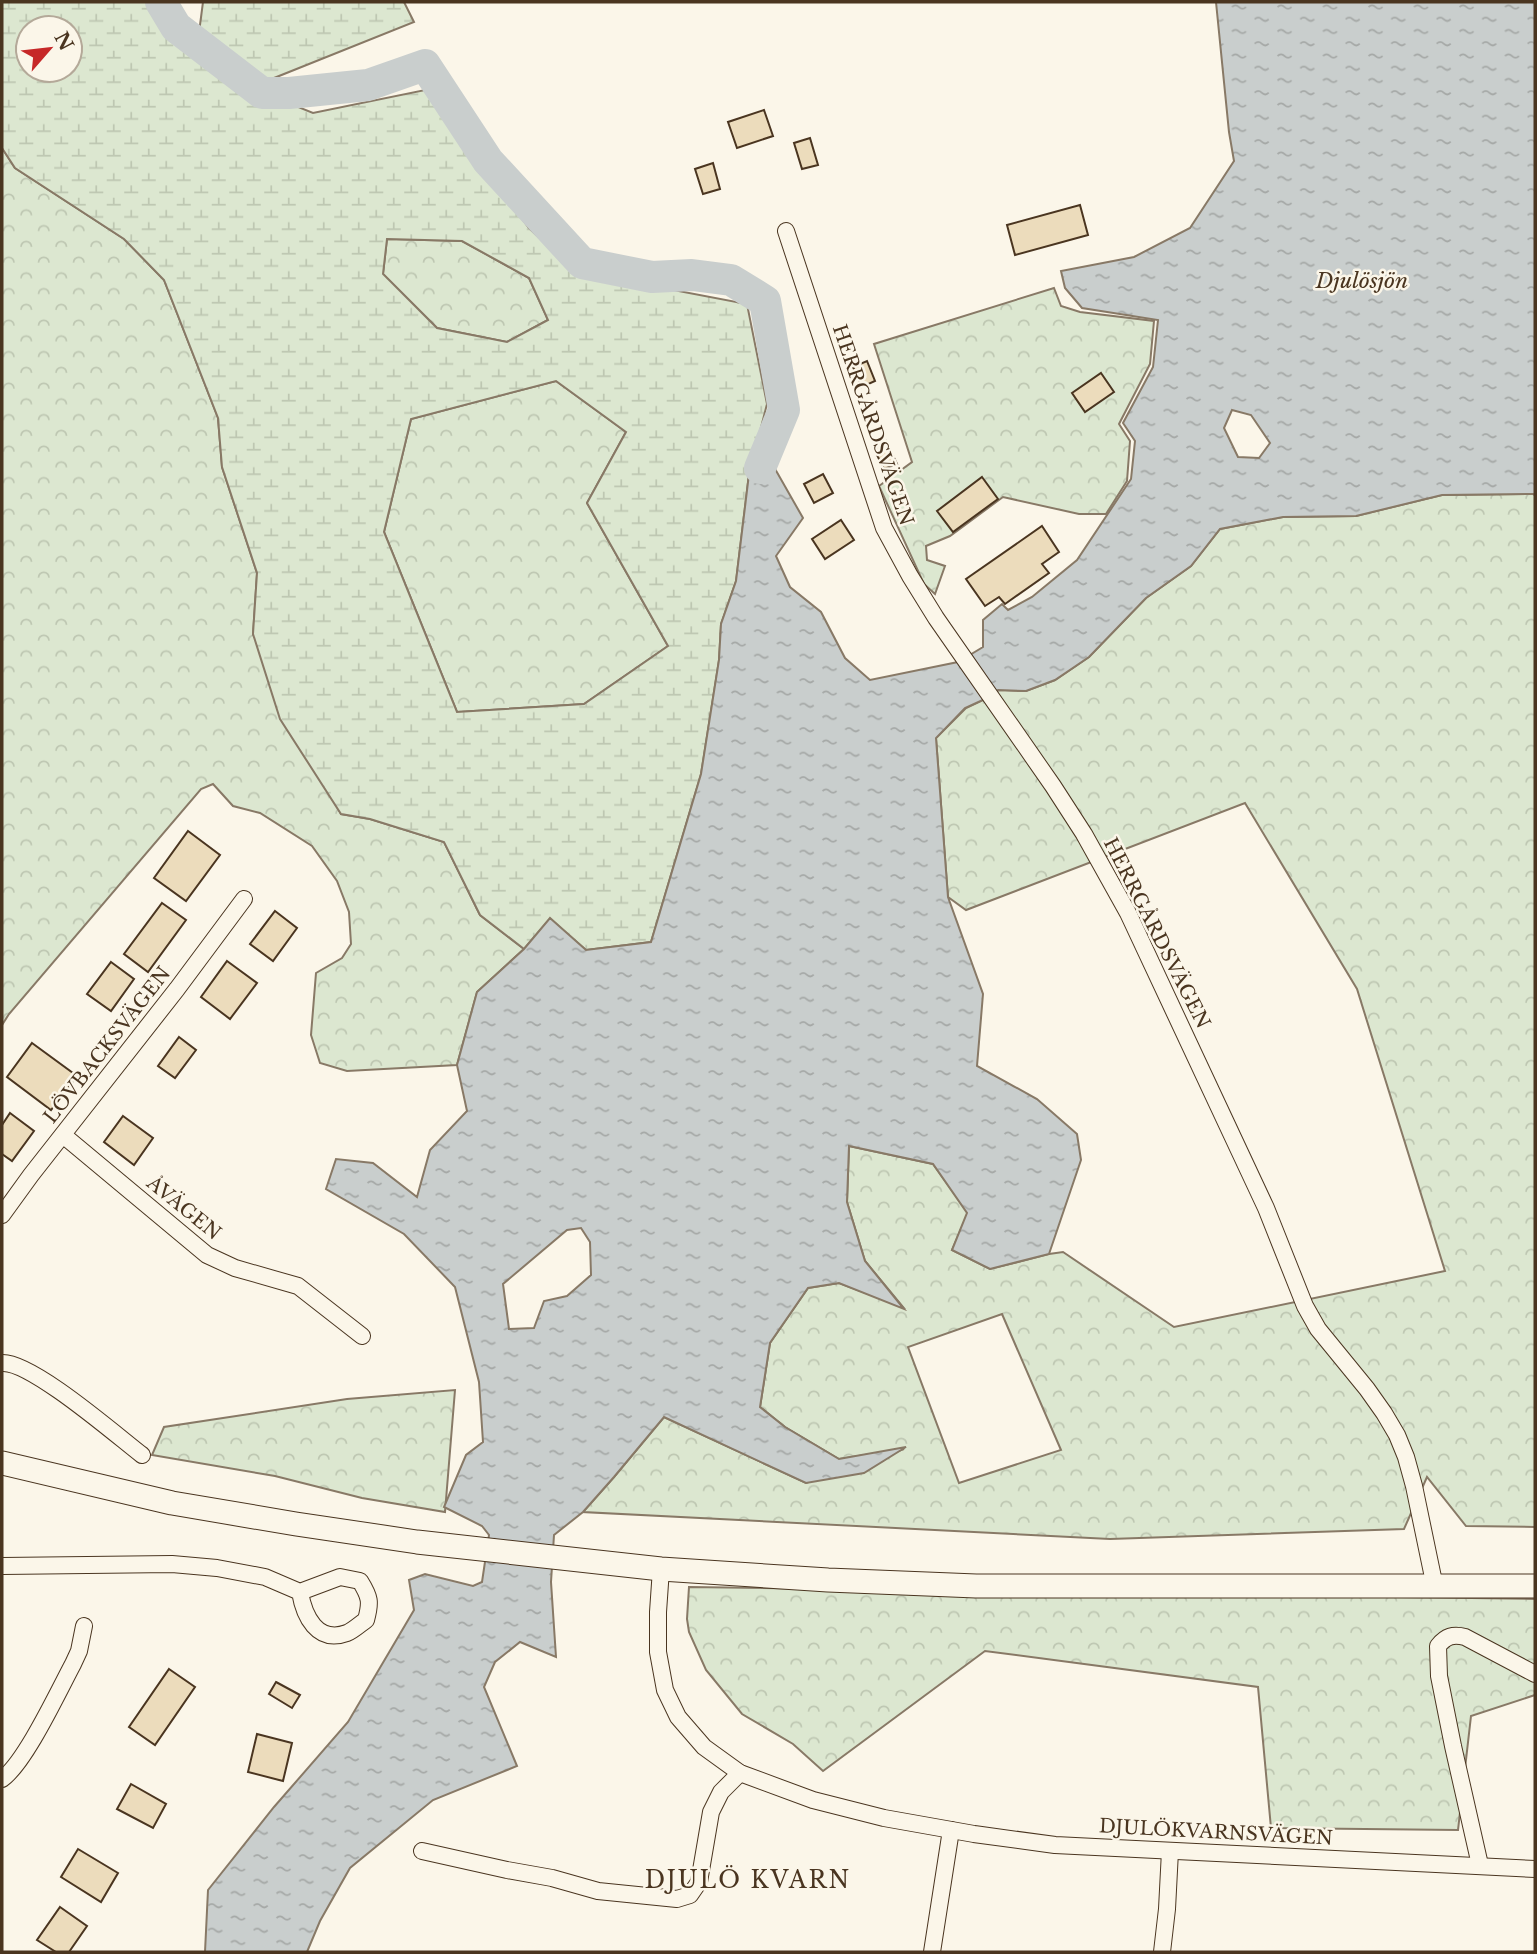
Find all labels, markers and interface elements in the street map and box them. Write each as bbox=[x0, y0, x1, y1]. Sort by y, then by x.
north arrow bbox=[14, 14, 84, 84]
text: N bbox=[49, 28, 78, 55]
water label: Djulösjön bbox=[1315, 268, 1408, 294]
street label: HERRGÅRDSVÄGEN bbox=[828, 321, 918, 529]
street label: HERRGÅRDSVÄGEN bbox=[1099, 834, 1215, 1032]
street label: LÖVBACKSVÄGEN bbox=[39, 962, 175, 1128]
street label: ÅVÄGEN bbox=[142, 1171, 226, 1245]
street label: DJULÖKVARNSVÄGEN bbox=[1099, 1814, 1333, 1850]
district label: DJULÖ KVARN bbox=[645, 1865, 851, 1894]

